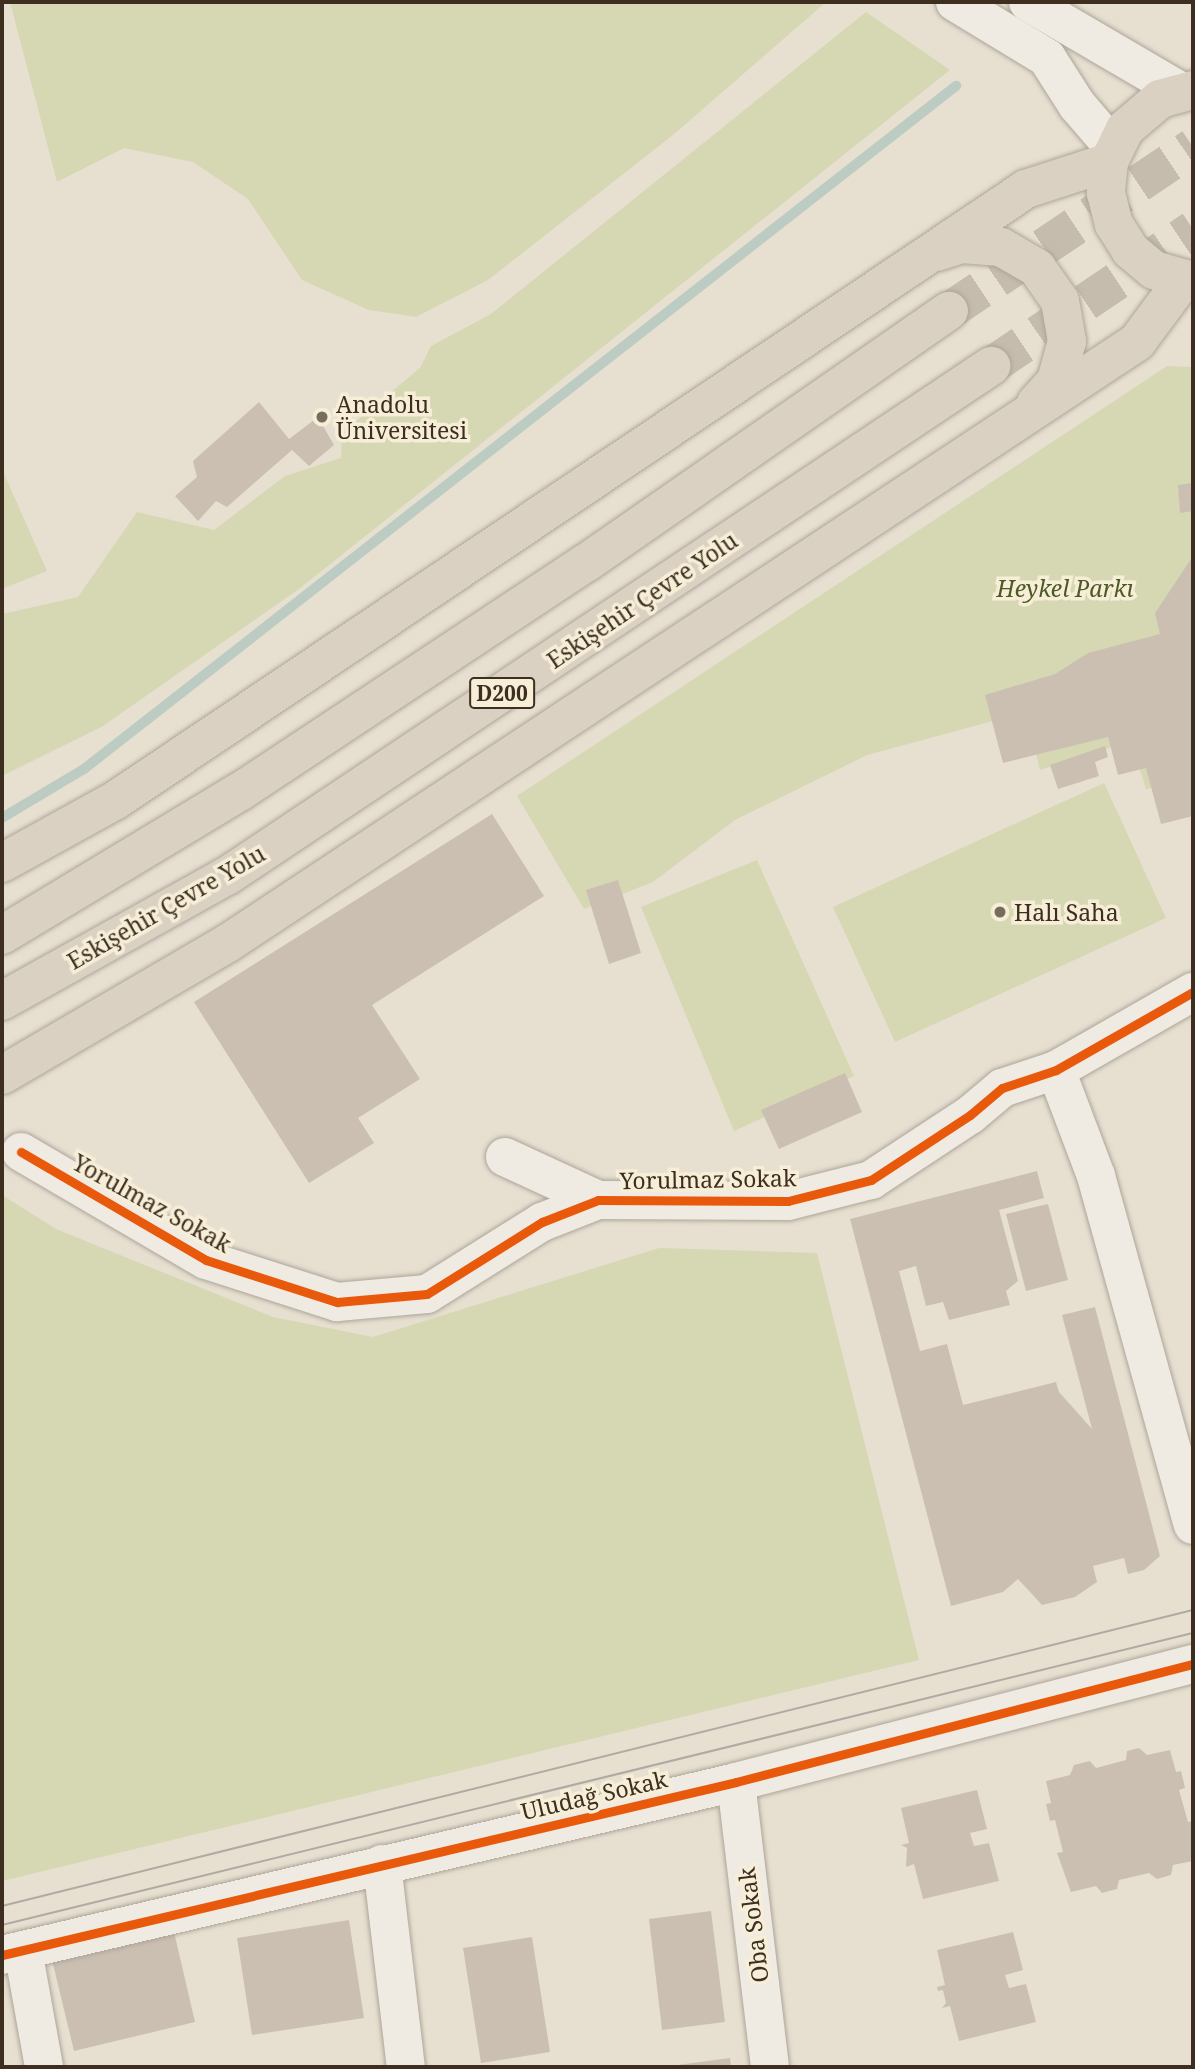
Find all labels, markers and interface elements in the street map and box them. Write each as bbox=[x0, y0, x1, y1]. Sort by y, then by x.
place label: Anadolu Üniversitesi bbox=[336, 390, 467, 444]
marker: Anadolu Üniversitesi bbox=[314, 409, 330, 425]
street label: Eskişehir Çevre Yolu bbox=[542, 526, 742, 674]
park label: Heykel Parkı bbox=[996, 574, 1134, 602]
road number: D200 bbox=[469, 676, 535, 710]
street label: Eskişehir Çevre Yolu bbox=[62, 839, 270, 975]
place label: Halı Saha bbox=[1014, 898, 1119, 926]
marker: Halı Saha bbox=[992, 904, 1008, 920]
street label: Yorulmaz Sokak bbox=[68, 1148, 236, 1258]
street label: Yorulmaz Sokak bbox=[619, 1164, 797, 1194]
street label: Uludağ Sokak bbox=[518, 1765, 670, 1825]
street label: Oba Sokak bbox=[732, 1866, 774, 1984]

